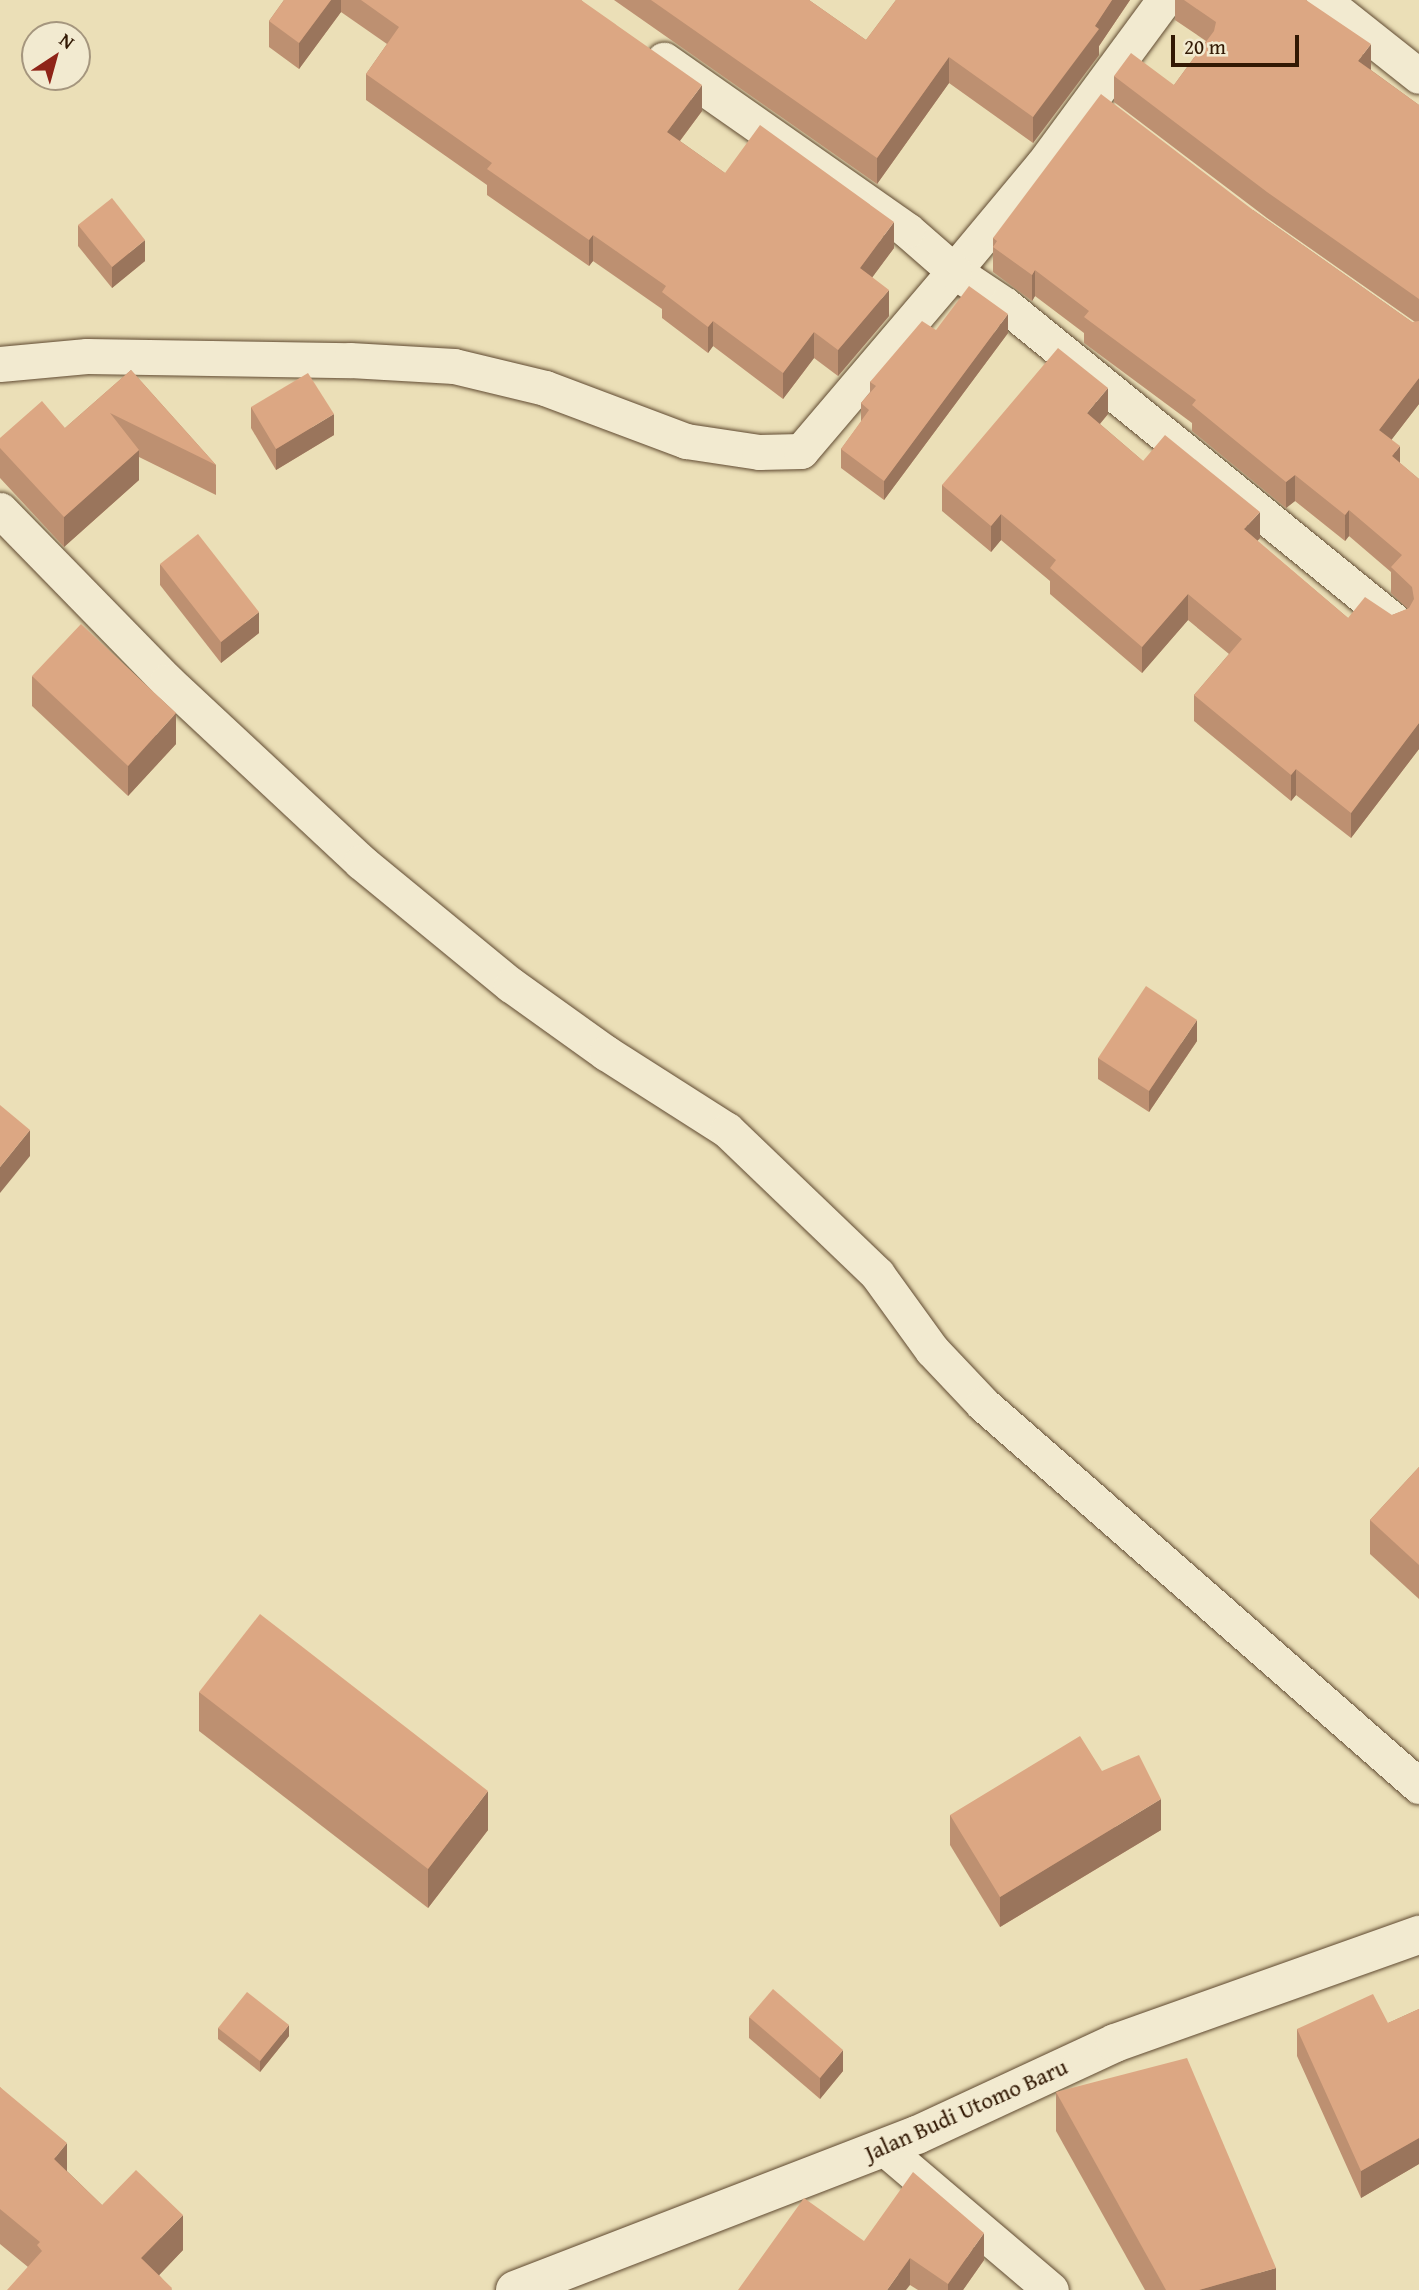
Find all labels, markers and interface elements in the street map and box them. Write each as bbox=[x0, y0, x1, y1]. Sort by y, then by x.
north arrow bbox=[21, 21, 91, 91]
scale bar bbox=[1174, 21, 1302, 65]
text: N bbox=[54, 26, 81, 56]
text: 20 m bbox=[1184, 31, 1226, 62]
street label: Jalan Budi Utomo Baru bbox=[860, 2053, 1072, 2167]

